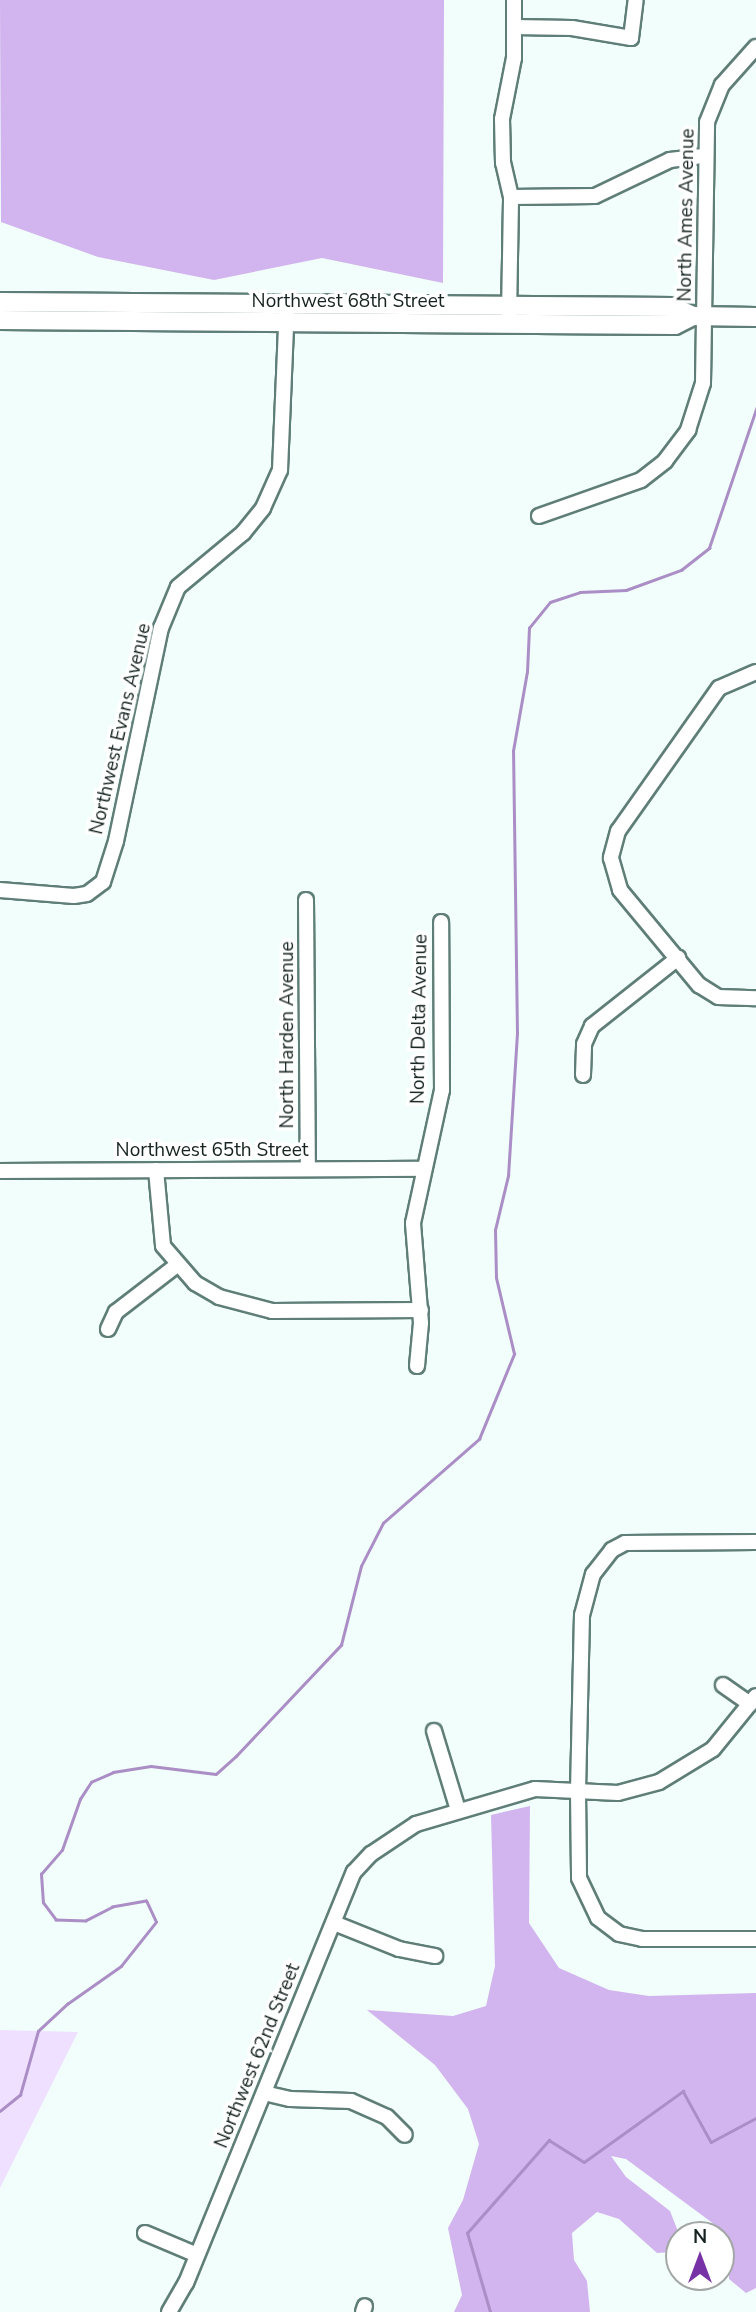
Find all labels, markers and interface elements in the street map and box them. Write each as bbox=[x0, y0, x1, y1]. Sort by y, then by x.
street label: North Ames Avenue bbox=[674, 128, 700, 302]
street label: Northwest 68th Street bbox=[252, 291, 444, 313]
street label: Northwest Evans Avenue bbox=[86, 621, 156, 837]
street label: North Delta Avenue bbox=[407, 934, 433, 1104]
street label: North Harden Avenue bbox=[277, 942, 299, 1128]
street label: Northwest 65th Street bbox=[116, 1140, 308, 1162]
street label: Northwest 62nd Street bbox=[210, 1960, 306, 2152]
north arrow bbox=[665, 2221, 735, 2291]
text: N bbox=[693, 2224, 707, 2250]

